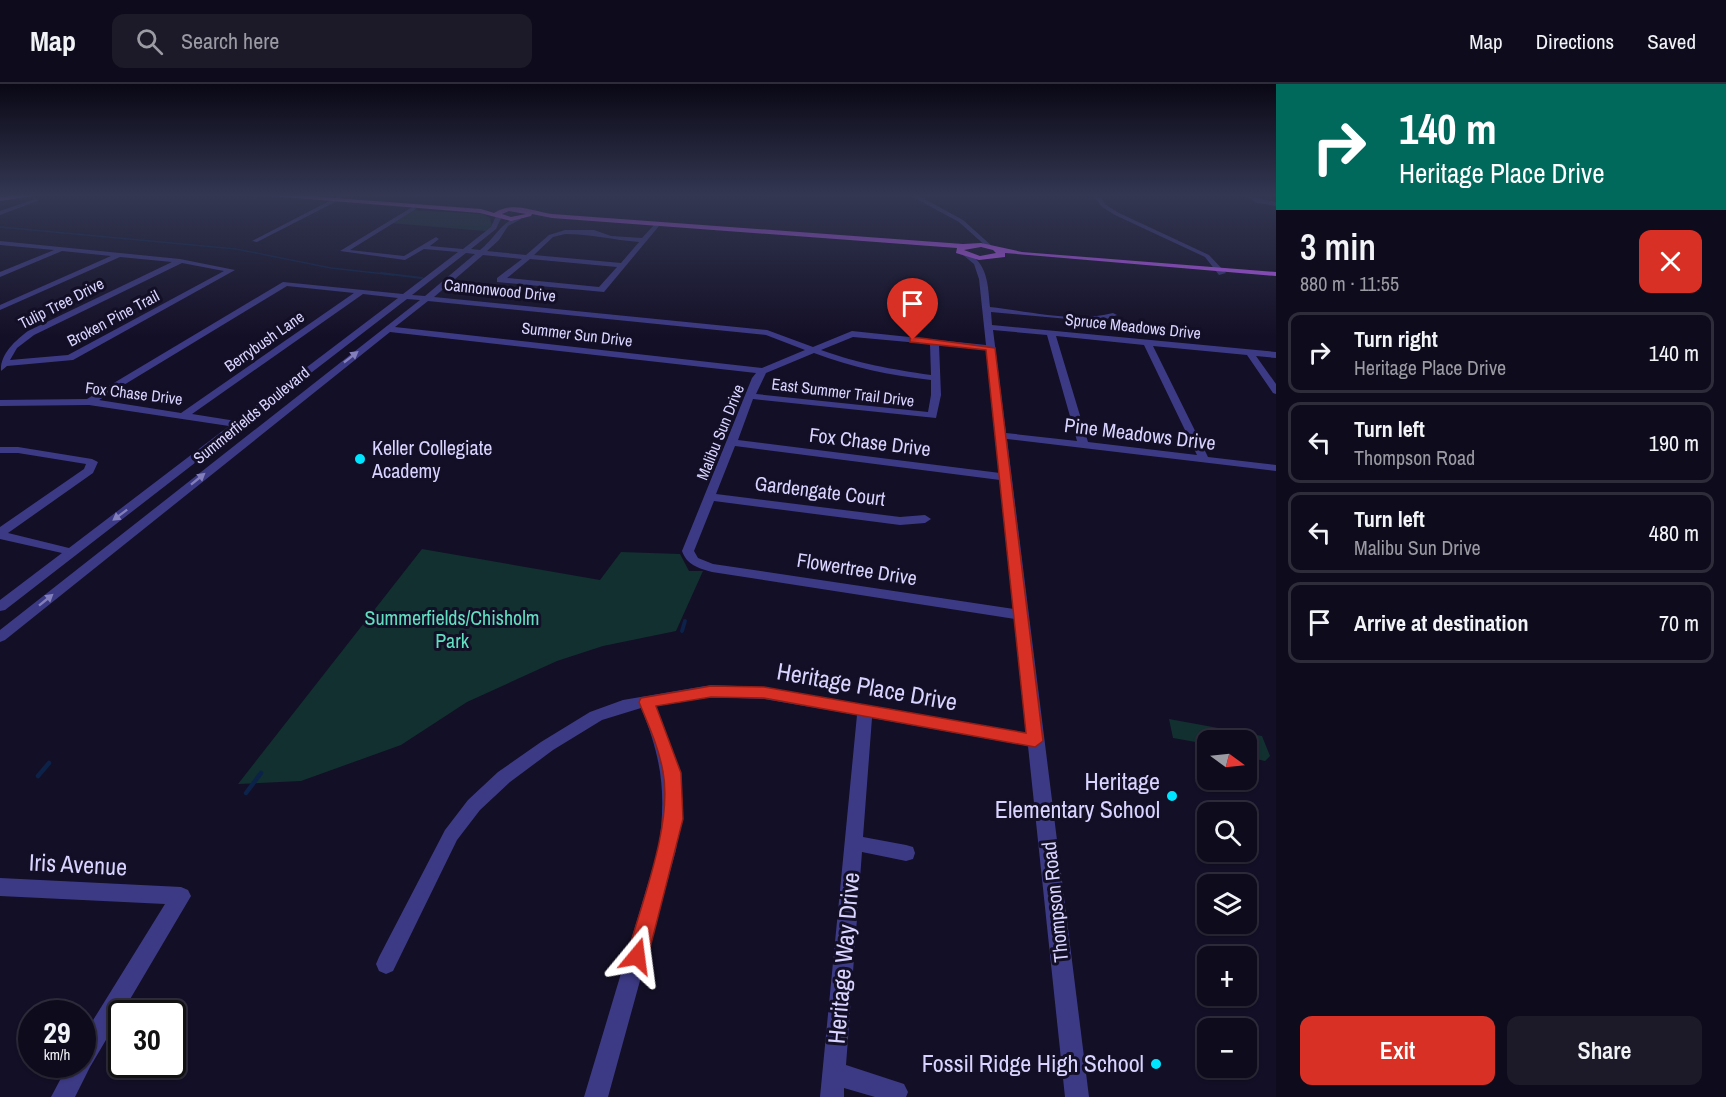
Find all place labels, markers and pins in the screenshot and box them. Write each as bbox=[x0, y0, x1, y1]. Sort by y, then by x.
pin bbox=[887, 278, 938, 340]
place label: Keller Collegiate Academy bbox=[371, 434, 492, 484]
marker: Keller Collegiate Academy bbox=[353, 452, 367, 466]
place label: Heritage Elementary School bbox=[995, 765, 1160, 825]
marker: Heritage Elementary School bbox=[1165, 789, 1179, 803]
place label: Fossil Ridge High School bbox=[922, 1047, 1144, 1079]
marker: Fossil Ridge High School bbox=[1149, 1057, 1163, 1071]

